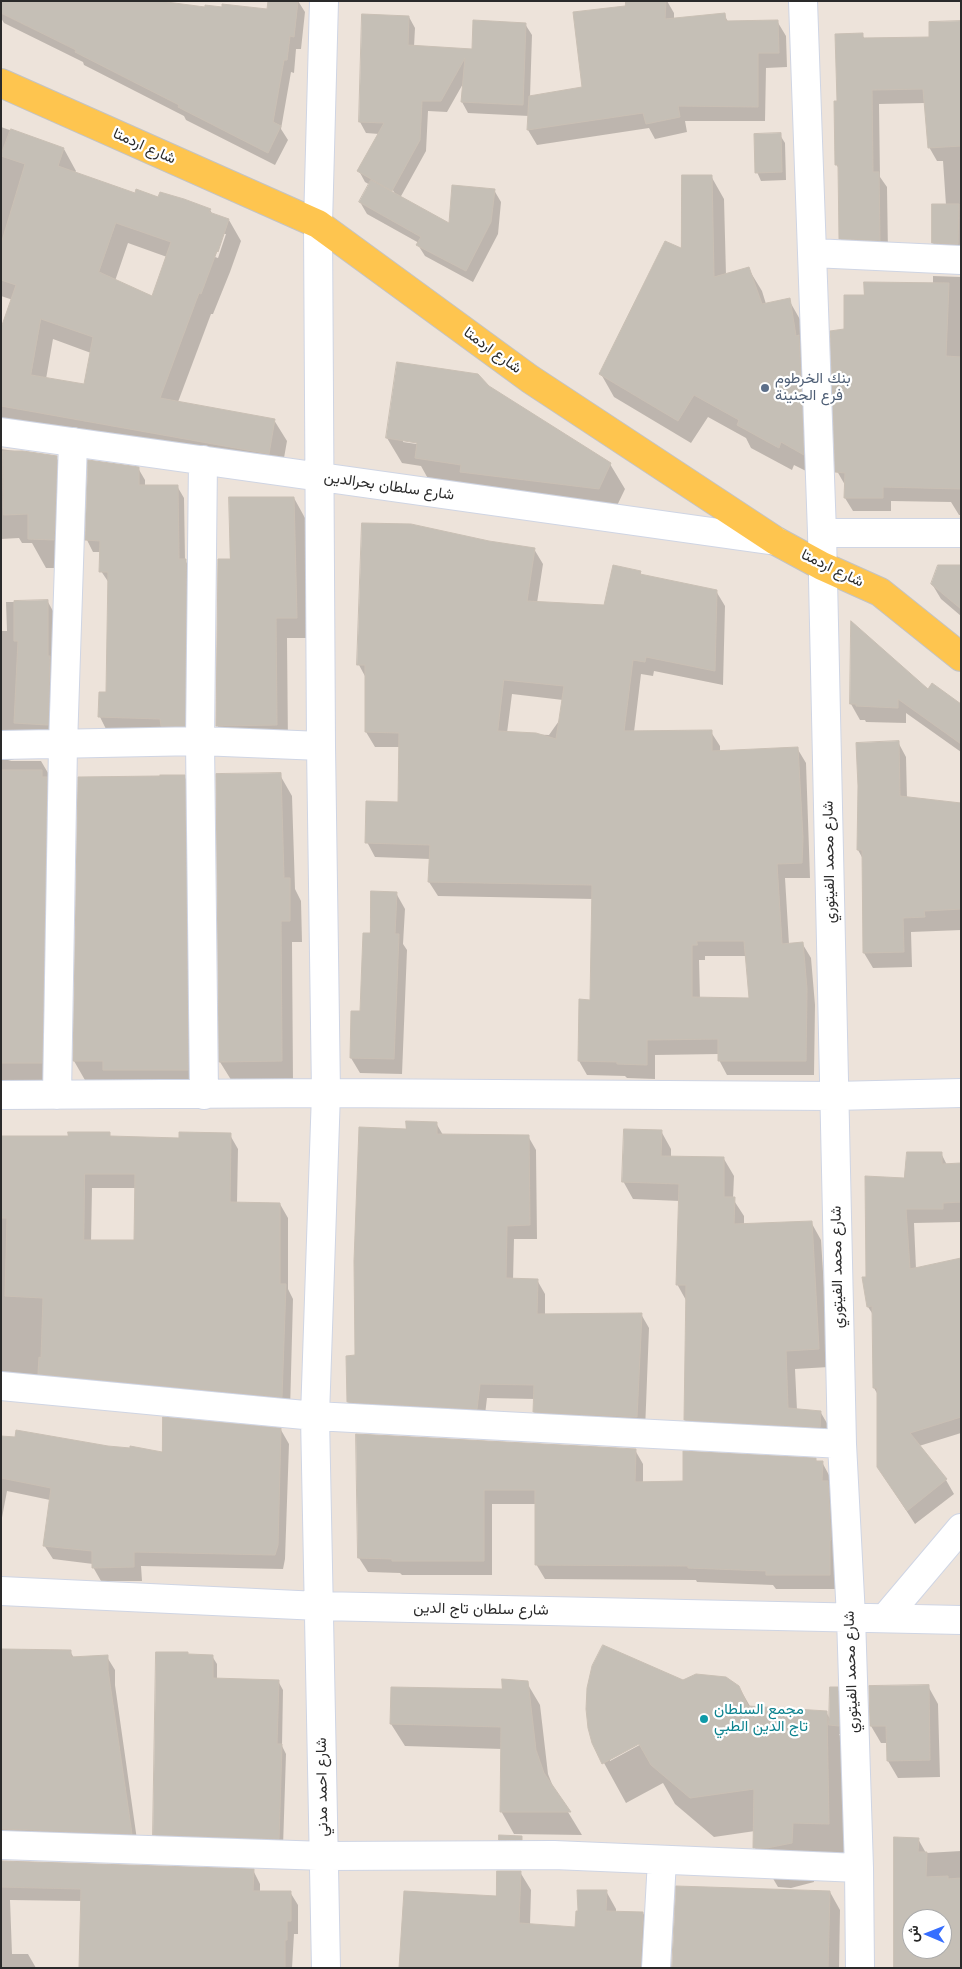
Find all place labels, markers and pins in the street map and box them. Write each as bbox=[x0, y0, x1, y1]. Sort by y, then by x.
place label: بنك الخرطوم فرع الجنينة bbox=[775, 370, 851, 405]
marker: بنك الخرطوم فرع الجنينة bbox=[759, 382, 771, 394]
place label: مجمع السلطان تاج الدين الطبي bbox=[714, 1701, 808, 1736]
marker: مجمع السلطان تاج الدين الطبي bbox=[698, 1713, 710, 1725]

